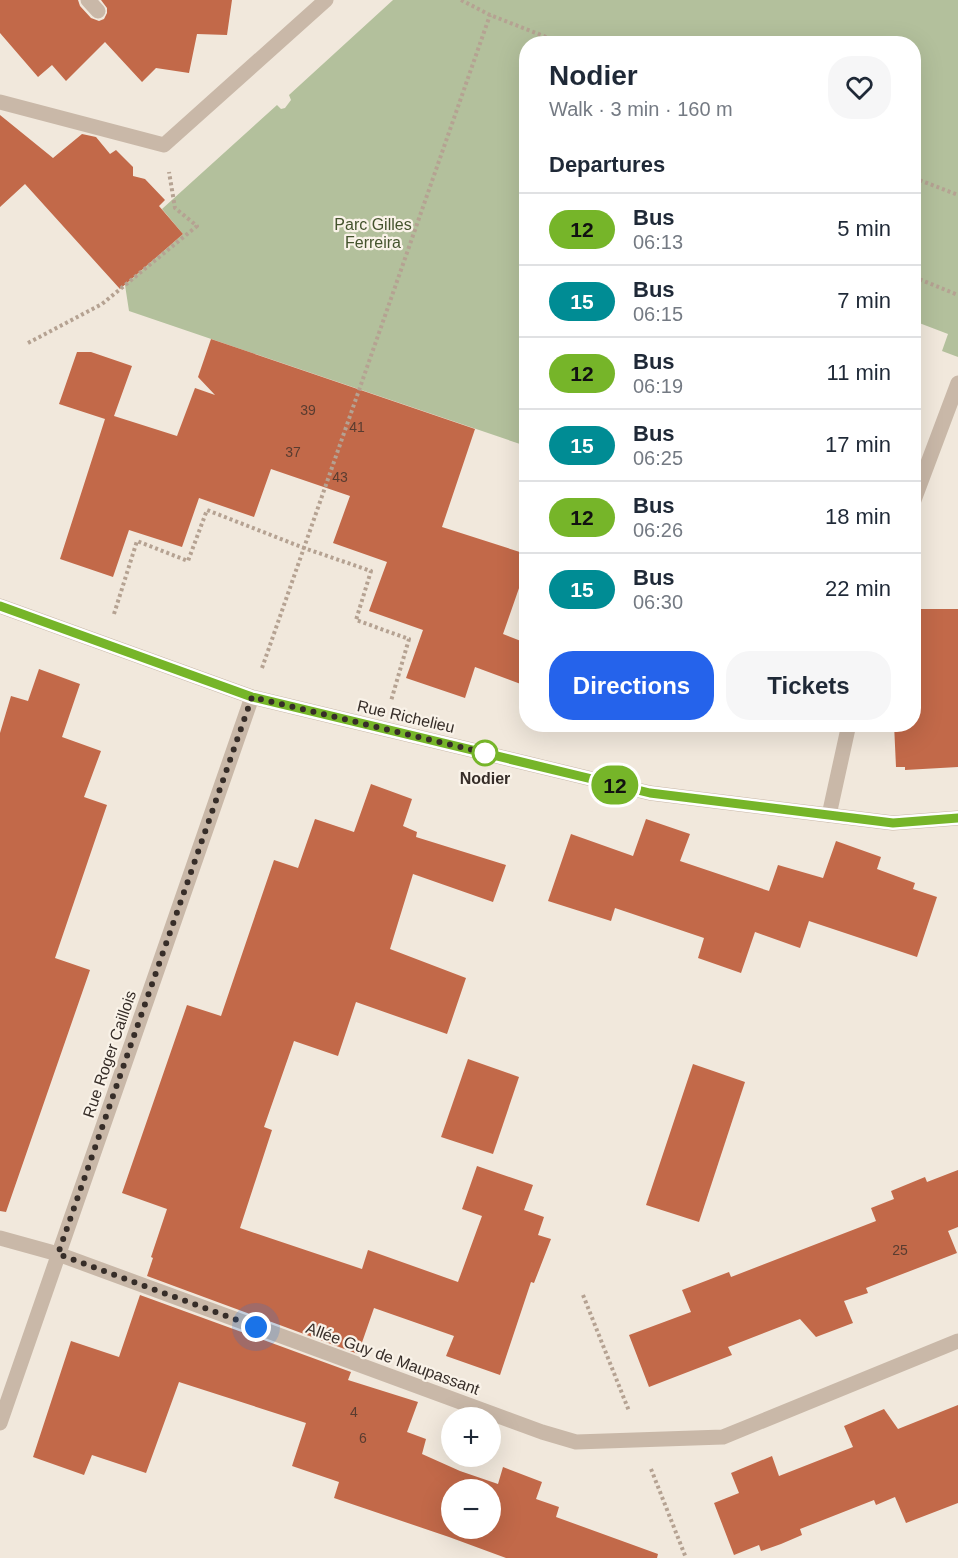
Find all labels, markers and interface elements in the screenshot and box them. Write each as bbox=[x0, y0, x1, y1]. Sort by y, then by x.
button: heart bbox=[828, 56, 891, 119]
text: Nodier bbox=[549, 60, 638, 91]
text: Walk · 3 min · 160 m bbox=[549, 98, 733, 120]
text: Departures bbox=[549, 152, 665, 177]
text: Bus bbox=[633, 205, 675, 230]
park label: Parc Gilles Ferreira bbox=[334, 216, 412, 251]
text: 5 min bbox=[837, 216, 891, 241]
text: 12 bbox=[570, 218, 594, 241]
text: 06:13 bbox=[633, 231, 683, 253]
text: Bus bbox=[633, 277, 675, 302]
text: 7 min bbox=[837, 288, 891, 313]
text: 15 bbox=[570, 290, 594, 313]
text: 06:15 bbox=[633, 303, 683, 325]
text: Bus bbox=[633, 349, 675, 374]
text: 11 min bbox=[827, 360, 891, 385]
text: 12 bbox=[570, 362, 594, 385]
text: 06:19 bbox=[633, 375, 683, 397]
house number: 39 bbox=[300, 402, 316, 418]
house number: 41 bbox=[349, 419, 365, 435]
text: Bus bbox=[633, 421, 675, 446]
text: 17 min bbox=[825, 432, 891, 457]
text: 15 bbox=[570, 434, 594, 457]
house number: 37 bbox=[285, 444, 301, 460]
text: 06:25 bbox=[633, 447, 683, 469]
house number: 43 bbox=[332, 469, 348, 485]
text: Bus bbox=[633, 493, 675, 518]
text: 18 min bbox=[825, 504, 891, 529]
text: 12 bbox=[570, 506, 594, 529]
text: 06:26 bbox=[633, 519, 683, 541]
text: Bus bbox=[633, 565, 675, 590]
text: 22 min bbox=[825, 576, 891, 601]
text: 15 bbox=[570, 578, 594, 601]
text: 06:30 bbox=[633, 591, 683, 613]
button: Directions bbox=[549, 651, 714, 720]
button: Tickets bbox=[726, 651, 891, 720]
street label: Rue Richelieu bbox=[355, 697, 456, 736]
marker: Nodier bbox=[472, 740, 498, 766]
line badge: 12 bbox=[588, 766, 642, 804]
place label: Nodier bbox=[460, 770, 510, 787]
text: 12 bbox=[603, 774, 627, 797]
street label: Rue Roger Caillois bbox=[80, 988, 139, 1120]
house number: 25 bbox=[892, 1242, 908, 1258]
your location bbox=[241, 1312, 271, 1342]
street label: Allée Guy de Maupassant bbox=[304, 1319, 482, 1398]
house number: 4 bbox=[350, 1404, 358, 1420]
map controls bbox=[441, 1407, 501, 1539]
button: + bbox=[441, 1407, 501, 1467]
house number: 6 bbox=[359, 1430, 367, 1446]
button: − bbox=[441, 1479, 501, 1539]

